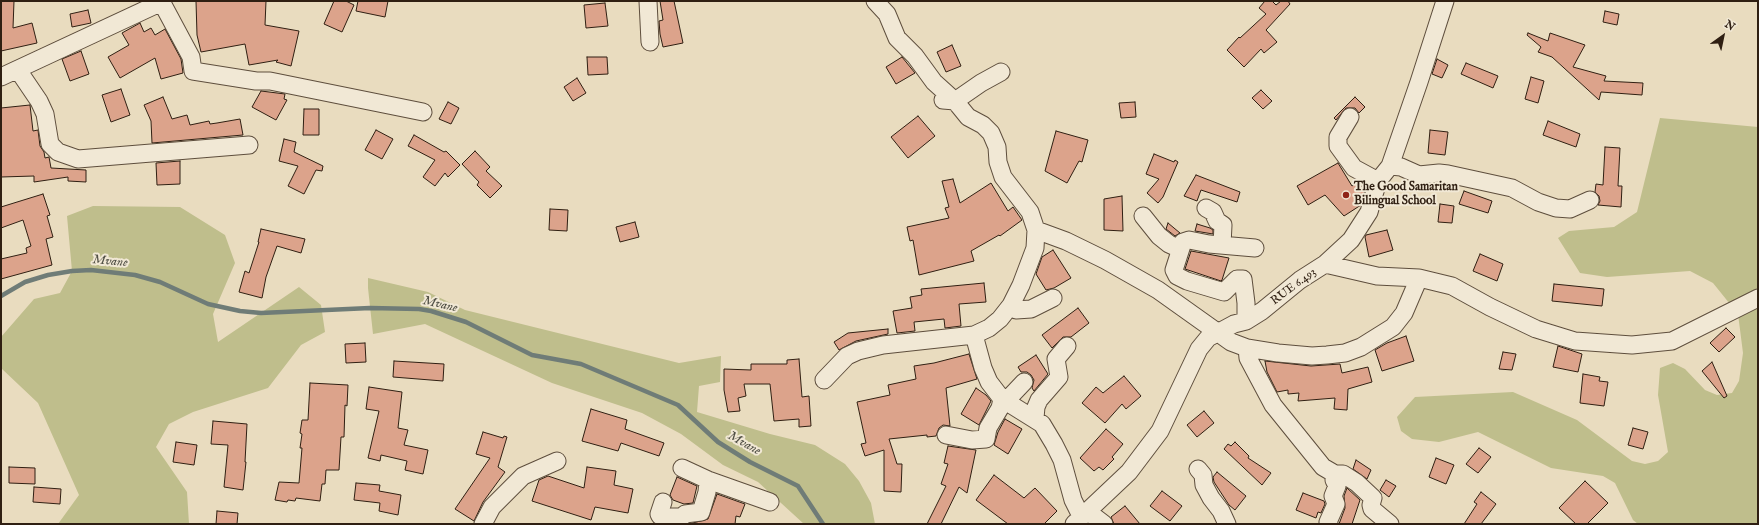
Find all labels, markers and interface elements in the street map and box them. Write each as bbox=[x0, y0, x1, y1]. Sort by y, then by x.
north arrow bbox=[1703, 16, 1743, 56]
text: N bbox=[1722, 17, 1737, 34]
place label: The Good Samaritan Bilingual School bbox=[1354, 181, 1458, 209]
marker: The Good Samaritan Bilingual School bbox=[1341, 190, 1351, 200]
water label: Mvane bbox=[92, 253, 128, 271]
street label: RUE 6.493 bbox=[1268, 265, 1320, 309]
water label: Mvane bbox=[421, 293, 459, 317]
water label: Mvane bbox=[725, 429, 763, 459]

